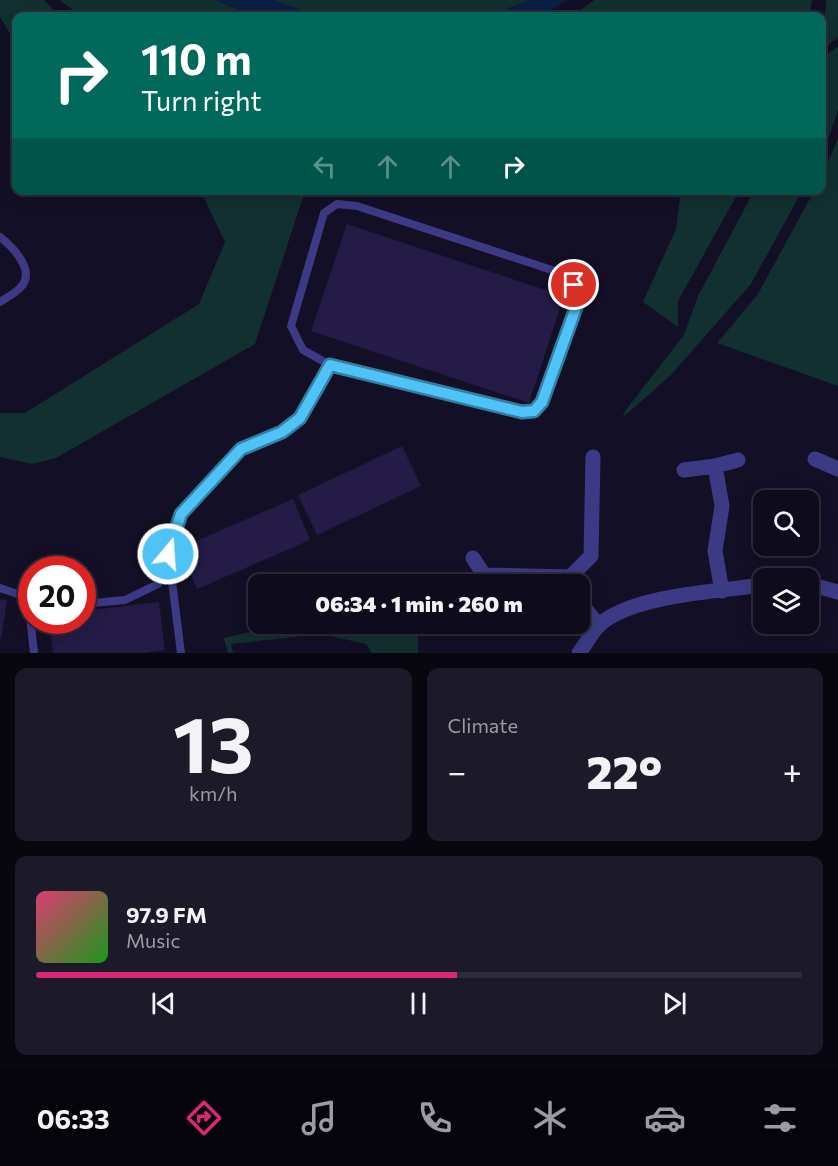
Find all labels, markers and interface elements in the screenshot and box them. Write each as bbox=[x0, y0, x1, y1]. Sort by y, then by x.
text: 110 m bbox=[141, 32, 252, 84]
icon: right bbox=[42, 36, 120, 114]
text: Turn right bbox=[141, 84, 261, 117]
icon: left bbox=[308, 150, 341, 183]
icon: ahead bbox=[371, 150, 404, 183]
icon: ahead bbox=[434, 150, 467, 183]
icon: right bbox=[497, 150, 530, 183]
pin bbox=[548, 259, 599, 310]
icon: arrive bbox=[557, 268, 590, 301]
map controls bbox=[753, 490, 819, 634]
button: search bbox=[753, 490, 819, 556]
position arrow bbox=[136, 522, 200, 586]
speed limit sign: 20 bbox=[18, 556, 96, 634]
button: layers bbox=[753, 568, 819, 634]
text: 06:34 · 1 min · 260 m bbox=[315, 590, 523, 617]
text: 13 bbox=[173, 694, 254, 789]
text: Climate bbox=[448, 713, 518, 737]
text: 22° bbox=[587, 743, 662, 798]
text: − bbox=[448, 750, 466, 791]
text: + bbox=[783, 750, 802, 791]
text: km/h bbox=[189, 781, 238, 805]
text: 97.9 FM bbox=[126, 901, 207, 928]
text: Music bbox=[126, 928, 180, 952]
icon: previous bbox=[147, 987, 180, 1020]
icon: pause bbox=[402, 987, 435, 1020]
icon: next bbox=[658, 987, 691, 1020]
icon: directions bbox=[183, 1097, 225, 1139]
icon: music bbox=[298, 1097, 340, 1139]
icon: phone bbox=[414, 1097, 456, 1139]
icon: climate bbox=[529, 1097, 571, 1139]
icon: car bbox=[644, 1097, 686, 1139]
icon: filters bbox=[759, 1097, 801, 1139]
text: 06:33 bbox=[37, 1102, 110, 1135]

